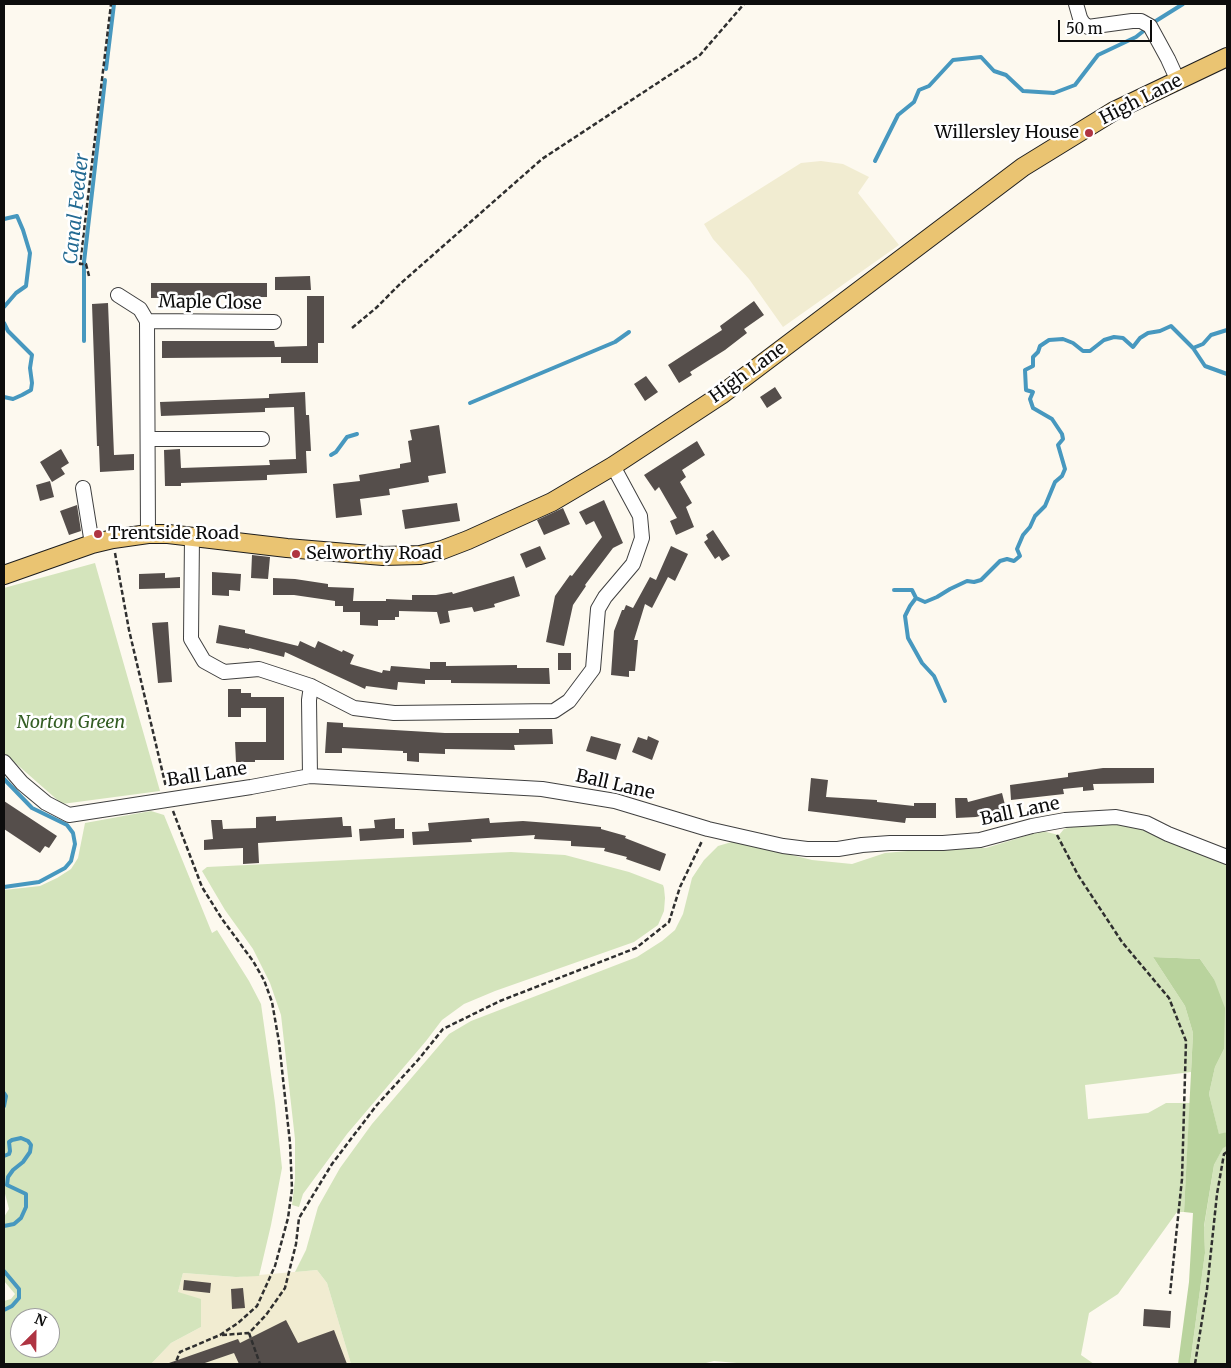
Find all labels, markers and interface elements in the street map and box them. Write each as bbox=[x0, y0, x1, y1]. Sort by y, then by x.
scale bar bbox=[1061, 10, 1155, 42]
text: 50 m bbox=[1066, 19, 1103, 38]
street label: High Lane bbox=[1096, 70, 1186, 130]
place label: Willersley House bbox=[934, 122, 1079, 144]
marker: Willersley House bbox=[1083, 127, 1095, 139]
water label: Canal Feeder bbox=[60, 152, 94, 266]
street label: Maple Close bbox=[158, 291, 262, 315]
street label: High Lane bbox=[705, 338, 791, 408]
place label: Trentside Road bbox=[108, 523, 239, 545]
marker: Trentside Road bbox=[92, 528, 104, 540]
place label: Selworthy Road bbox=[306, 543, 442, 565]
marker: Selworthy Road bbox=[290, 548, 302, 560]
park label: Norton Green bbox=[17, 712, 125, 734]
street label: Ball Lane bbox=[166, 758, 248, 792]
street label: Ball Lane bbox=[573, 765, 657, 805]
street label: Ball Lane bbox=[978, 793, 1062, 831]
north arrow bbox=[10, 1308, 60, 1358]
text: N bbox=[32, 1310, 49, 1331]

